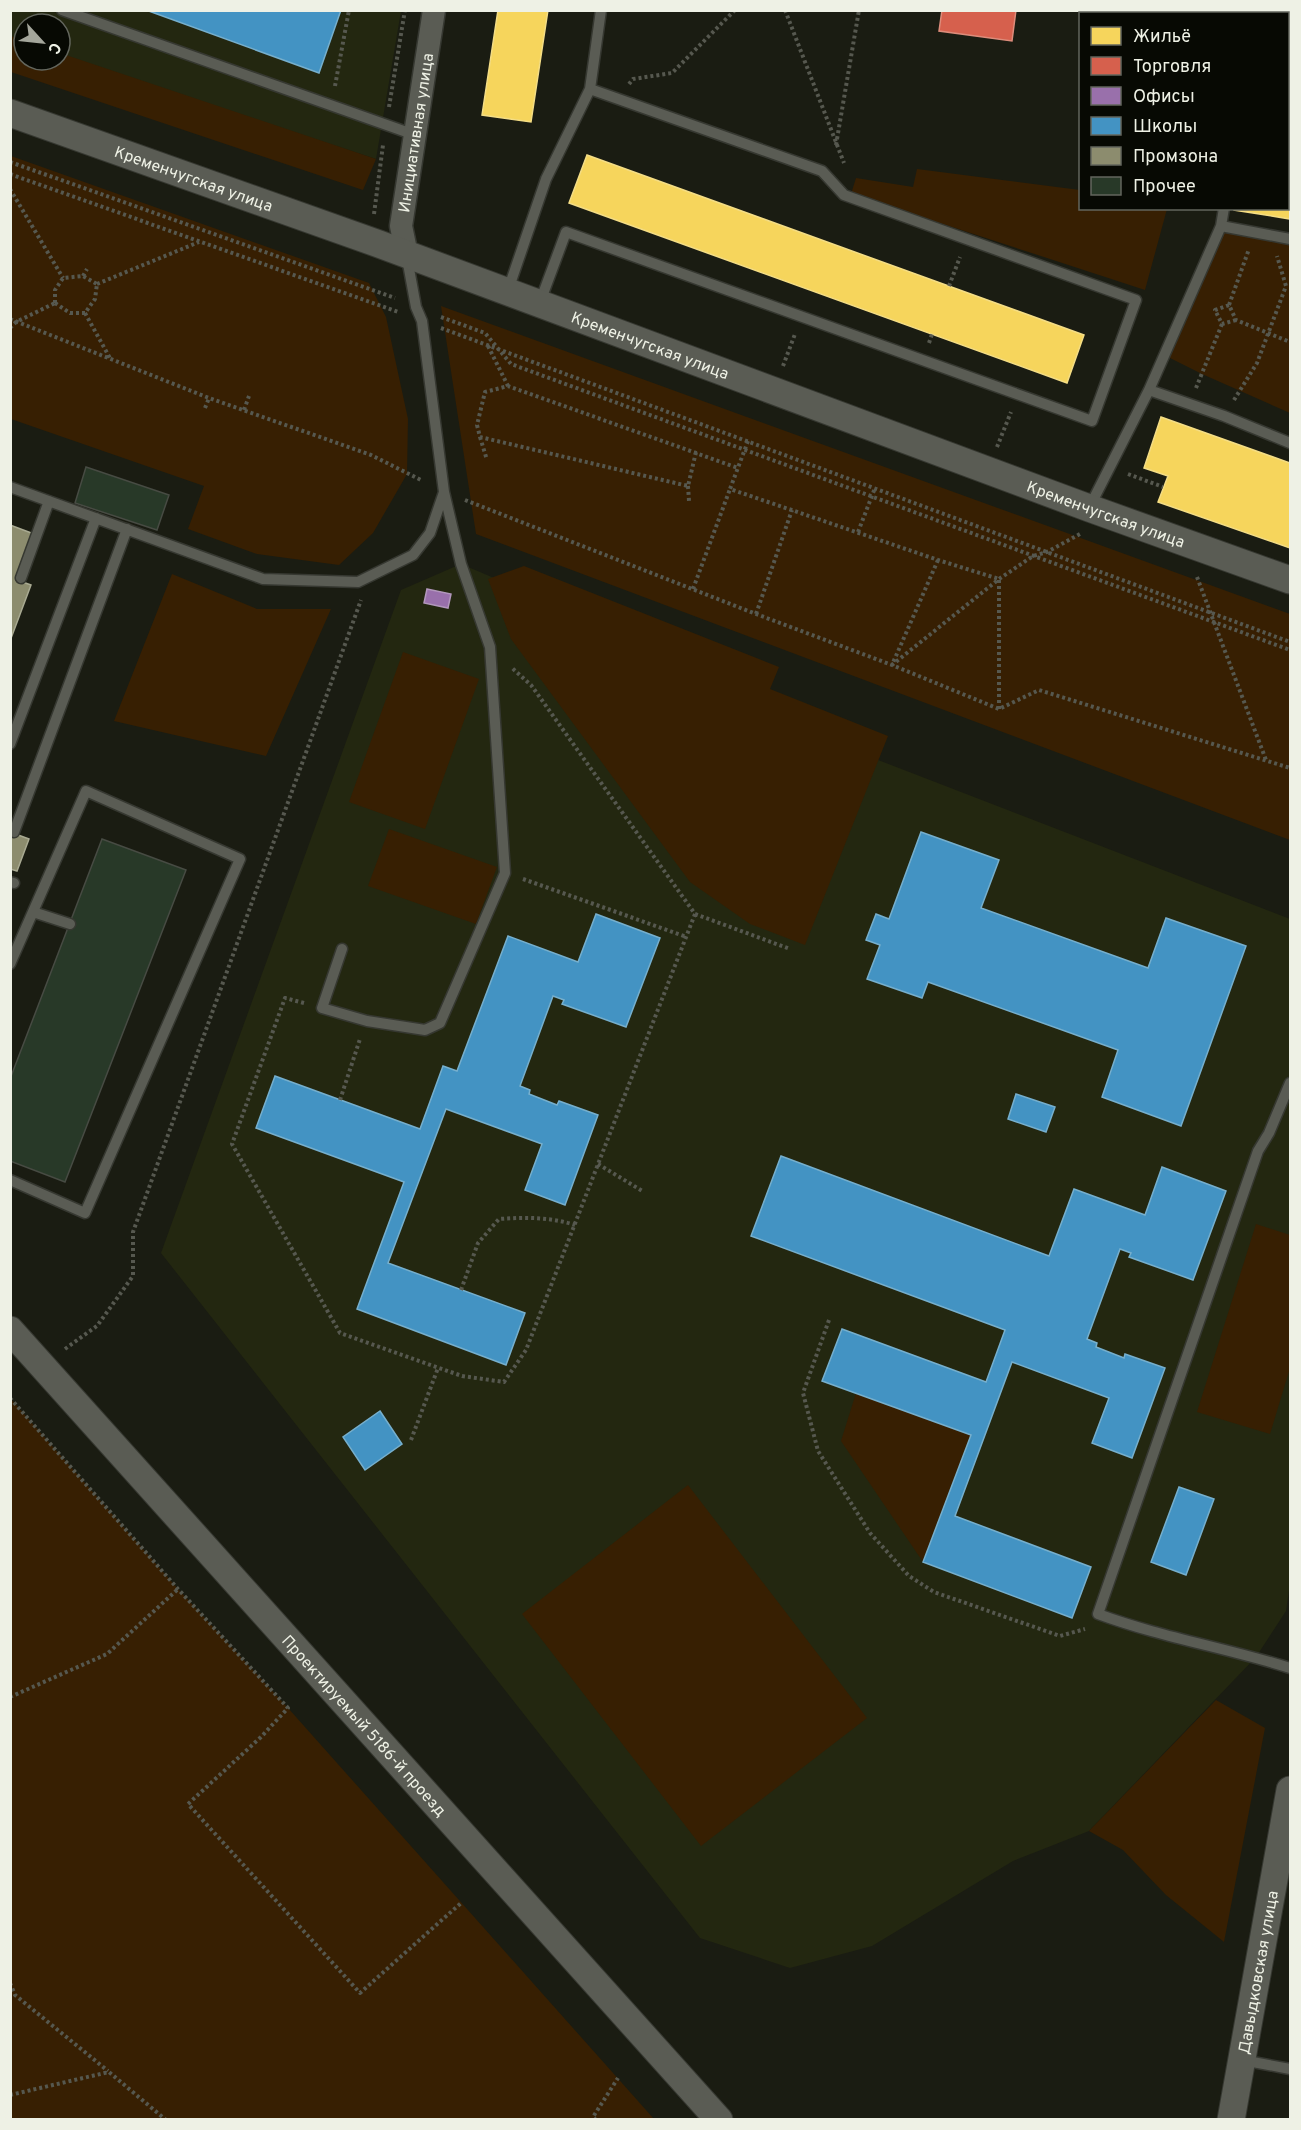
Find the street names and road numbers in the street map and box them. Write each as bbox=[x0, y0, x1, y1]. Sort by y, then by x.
street label: Инициативная улица bbox=[395, 52, 439, 214]
street label: Кременчугская улица bbox=[111, 143, 275, 217]
street label: Кременчугская улица bbox=[568, 308, 731, 385]
street label: Кременчугская улица bbox=[1023, 478, 1187, 553]
street label: Проектируемый 5186-й проезд bbox=[277, 1632, 450, 1821]
street label: Давыдковская улица bbox=[1235, 1889, 1284, 2056]

